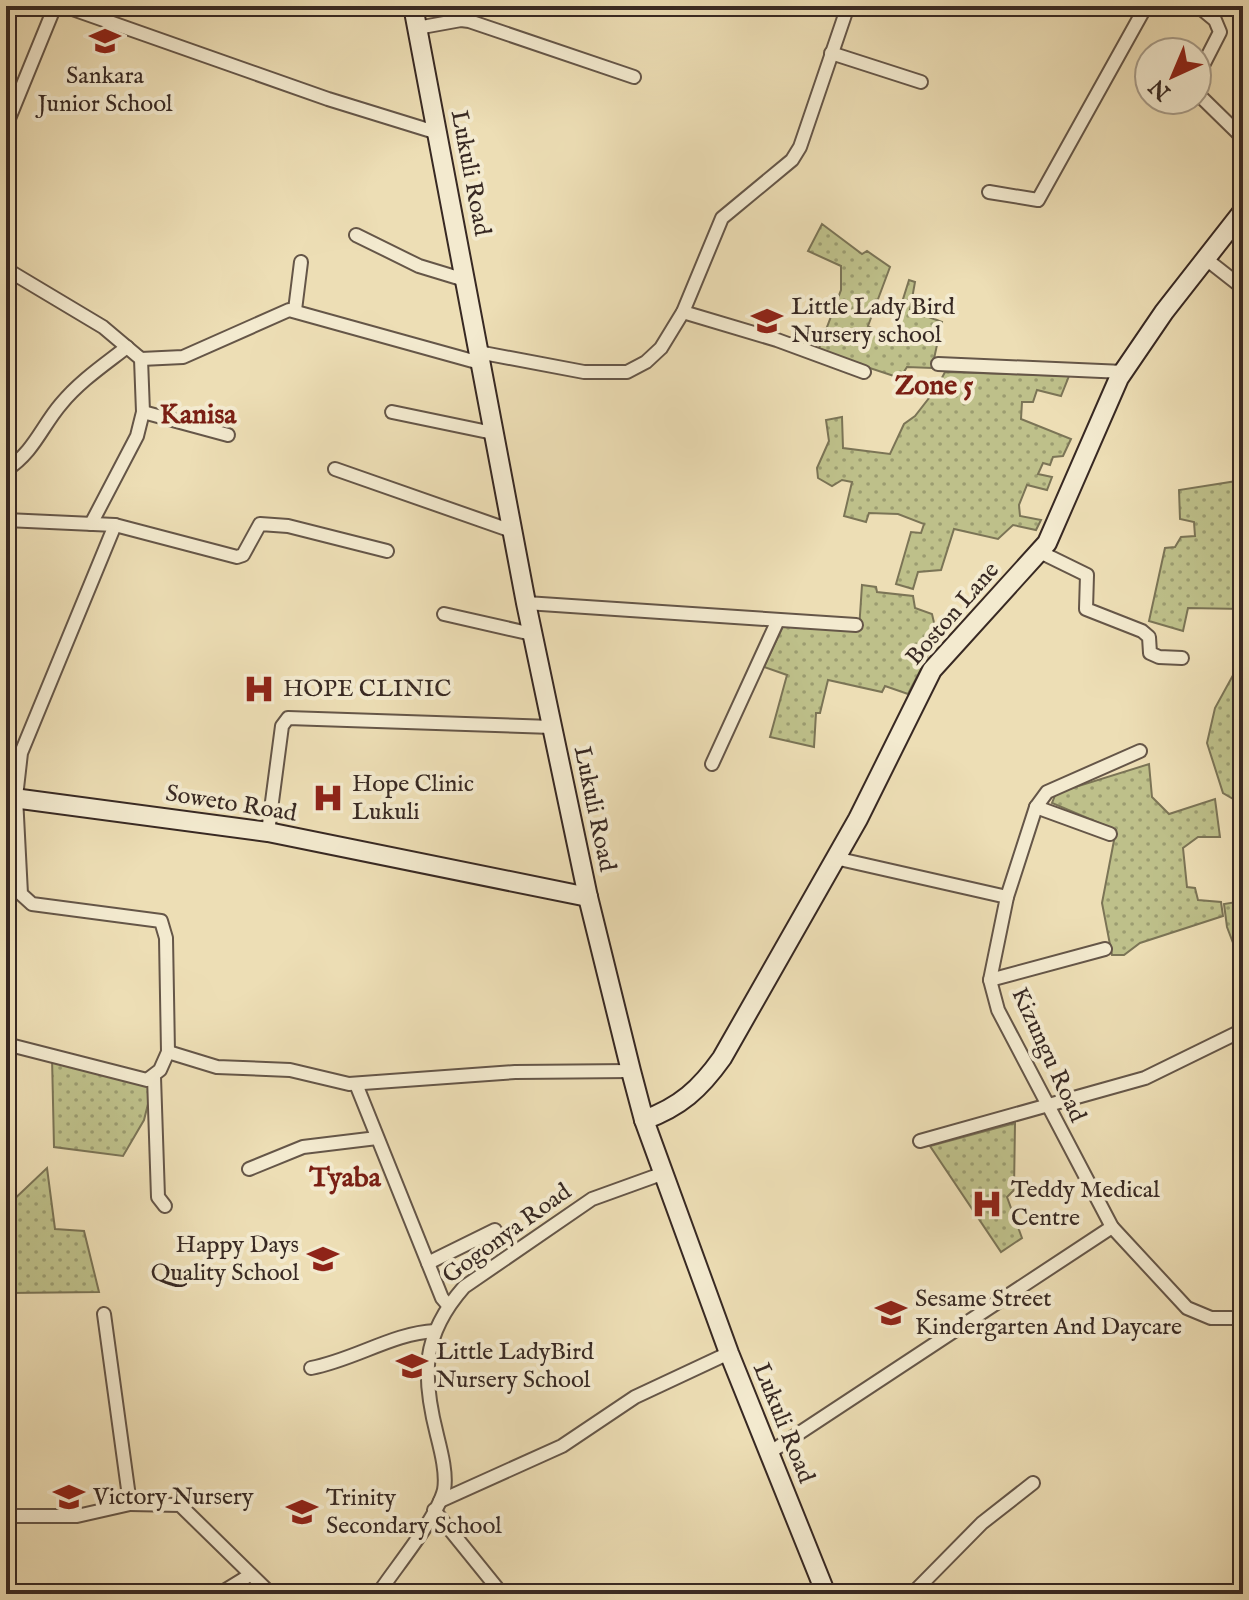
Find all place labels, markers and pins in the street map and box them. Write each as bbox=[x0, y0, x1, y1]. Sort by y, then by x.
school or university icon: Sankara Junior School bbox=[88, 24, 122, 58]
place label: Sankara Junior School bbox=[34, 61, 173, 120]
place label: Little Lady Bird Nursery school bbox=[791, 292, 955, 351]
school or university icon: Little Lady Bird Nursery school bbox=[750, 304, 784, 338]
hospital icon: HOPE CLINIC bbox=[242, 672, 276, 706]
place label: HOPE CLINIC bbox=[283, 674, 451, 705]
place label: Hope Clinic Lukuli bbox=[352, 769, 474, 828]
hospital icon: Hope Clinic Lukuli bbox=[311, 781, 345, 815]
place label: Teddy Medical Centre bbox=[1011, 1175, 1160, 1234]
hospital icon: Teddy Medical Centre bbox=[970, 1187, 1004, 1221]
place label: Happy Days Quality School bbox=[151, 1230, 299, 1289]
school or university icon: Happy Days Quality School bbox=[306, 1242, 340, 1276]
place label: Sesame Street Kindergarten And Daycare bbox=[915, 1284, 1182, 1343]
school or university icon: Sesame Street Kindergarten And Daycare bbox=[874, 1296, 908, 1330]
place label: Little LadyBird Nursery School bbox=[436, 1337, 594, 1396]
school or university icon: Little LadyBird Nursery School bbox=[395, 1349, 429, 1383]
school or university icon: Victory Nursery bbox=[52, 1480, 86, 1514]
place label: Victory Nursery bbox=[92, 1482, 254, 1513]
place label: Trinity Secondary School bbox=[326, 1483, 502, 1542]
school or university icon: Trinity Secondary School bbox=[285, 1495, 319, 1529]

